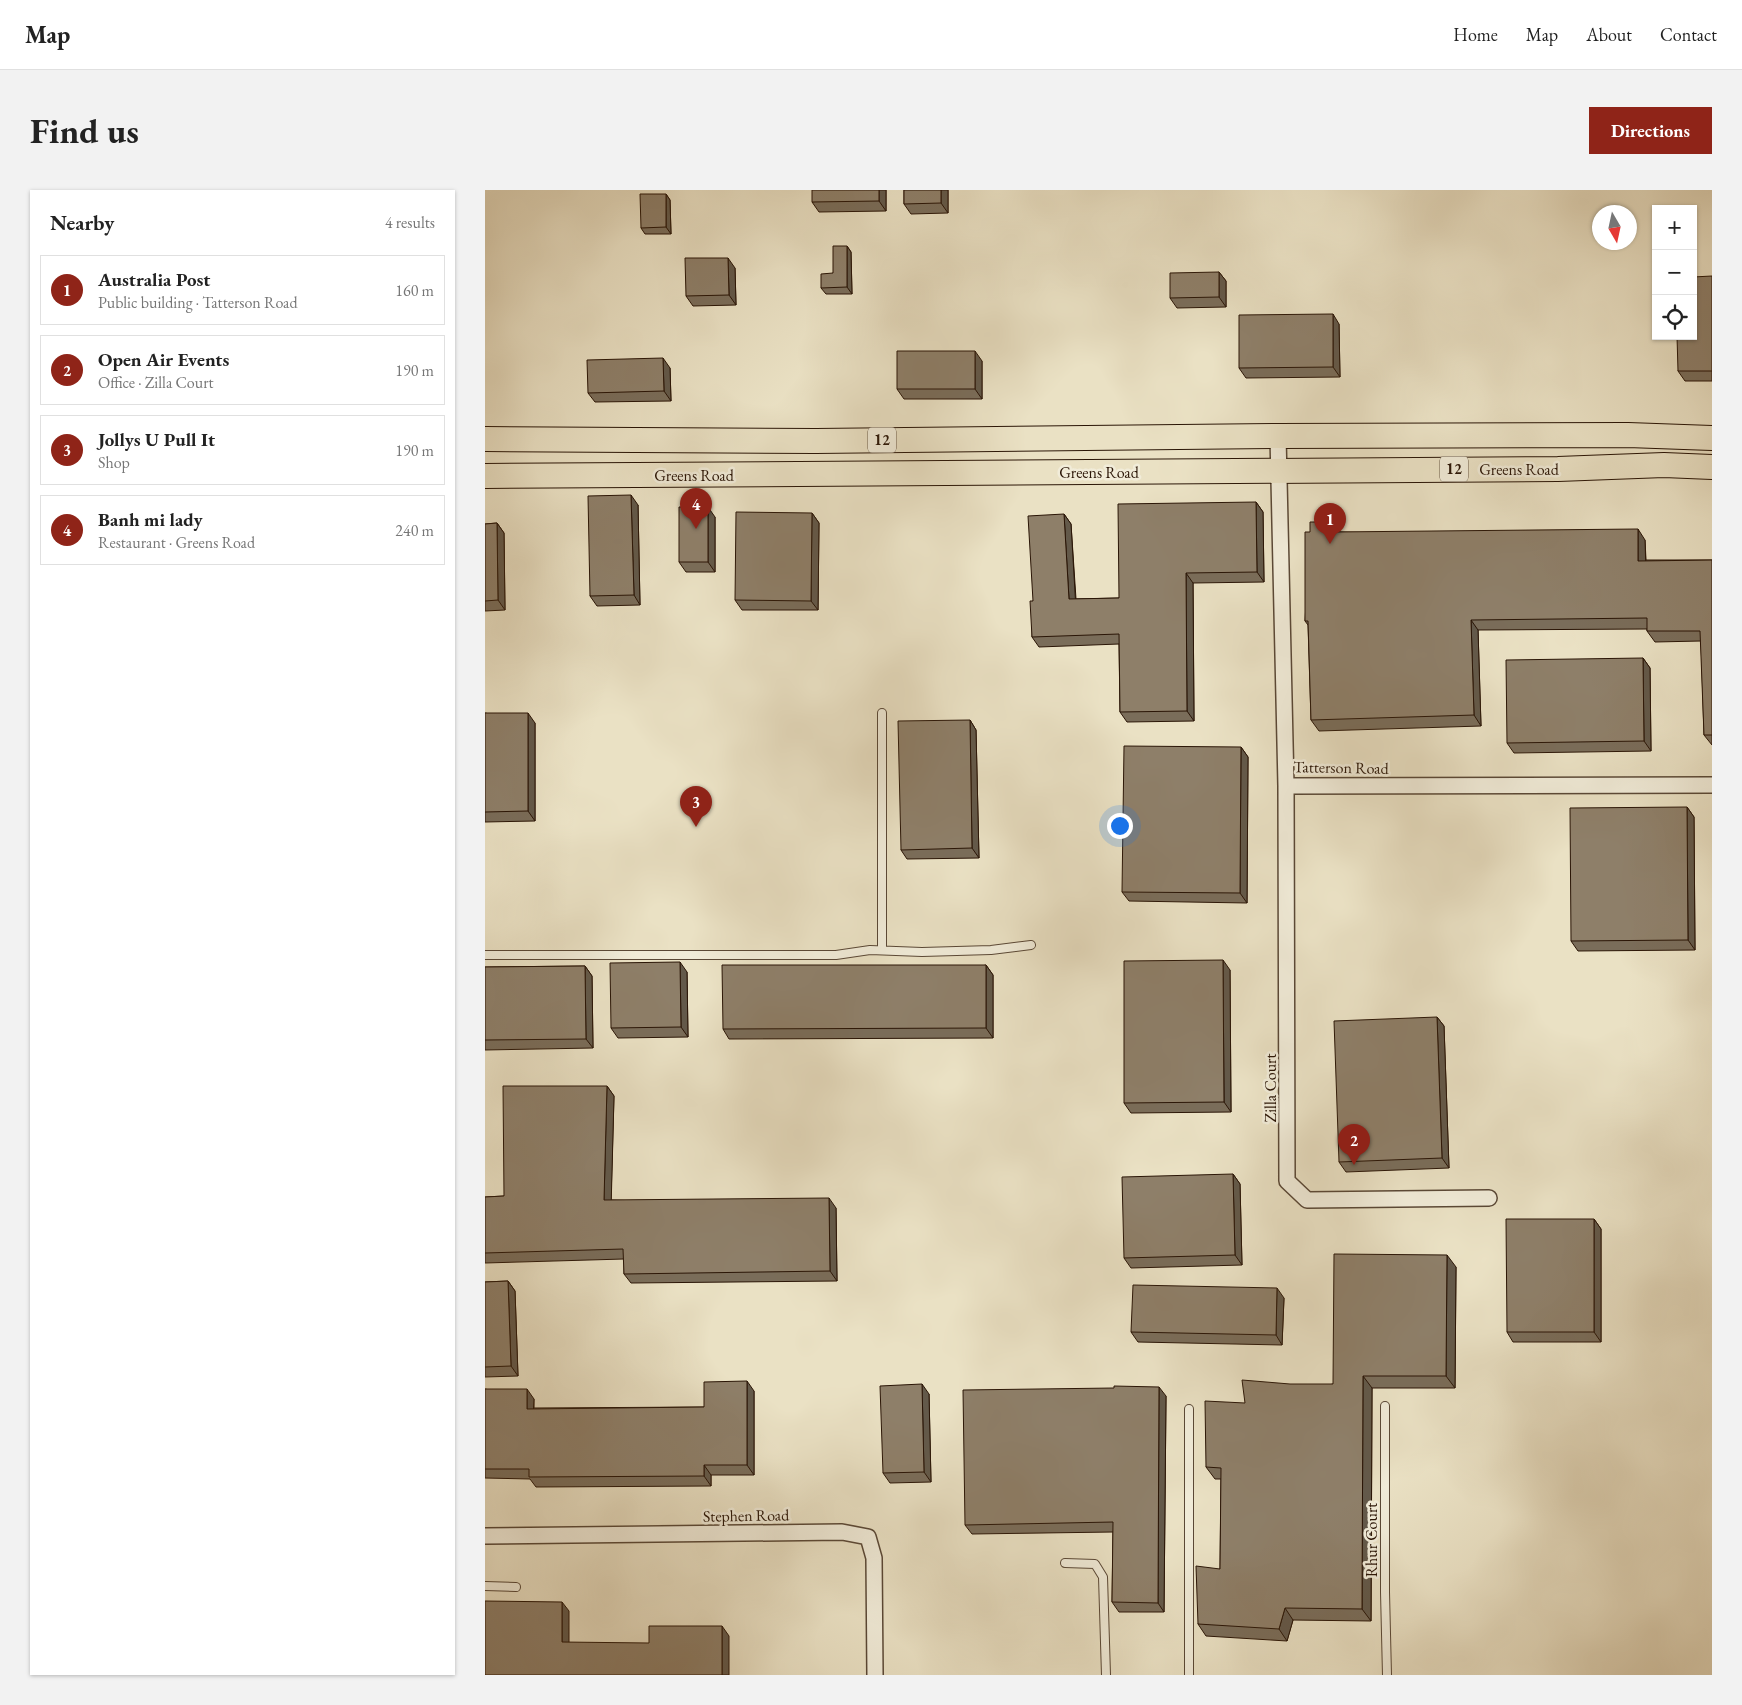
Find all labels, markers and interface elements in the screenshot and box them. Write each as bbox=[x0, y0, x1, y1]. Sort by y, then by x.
text: Map bbox=[25, 19, 70, 50]
text: Home bbox=[1453, 23, 1498, 46]
text: Map bbox=[1526, 23, 1558, 46]
text: About bbox=[1586, 23, 1632, 46]
text: Contact bbox=[1660, 23, 1717, 46]
button: Directions bbox=[1589, 107, 1712, 154]
text: Find us bbox=[30, 108, 139, 153]
north arrow bbox=[1592, 205, 1637, 250]
map controls bbox=[1652, 205, 1697, 340]
button: + bbox=[1652, 205, 1697, 250]
text: Nearby bbox=[50, 209, 114, 236]
text: 4 results bbox=[385, 212, 435, 233]
button: − bbox=[1652, 250, 1697, 295]
text: Australia Post bbox=[98, 267, 210, 292]
text: 1 bbox=[63, 280, 71, 301]
text: 160 m bbox=[395, 280, 434, 301]
text: Public building · Tatterson Road bbox=[98, 292, 297, 313]
button: locate bbox=[1652, 295, 1697, 340]
text: Open Air Events bbox=[98, 347, 229, 372]
text: 2 bbox=[63, 360, 71, 381]
text: 190 m bbox=[395, 360, 434, 381]
text: Office · Zilla Court bbox=[98, 372, 214, 393]
text: Jollys U Pull It bbox=[98, 427, 215, 452]
road number: 12 bbox=[868, 428, 896, 452]
text: 3 bbox=[63, 440, 71, 461]
text: 190 m bbox=[395, 440, 434, 461]
text: Shop bbox=[98, 452, 130, 473]
road number: 12 bbox=[1440, 456, 1468, 482]
street label: Greens Road bbox=[1479, 459, 1560, 480]
street label: Greens Road bbox=[1059, 462, 1140, 483]
street label: Greens Road bbox=[654, 465, 735, 486]
pin: 4 bbox=[680, 488, 712, 529]
pin: 1 bbox=[1314, 503, 1346, 544]
text: Banh mi lady bbox=[98, 507, 203, 532]
text: 4 bbox=[63, 520, 71, 541]
text: 240 m bbox=[395, 520, 434, 541]
text: Restaurant · Greens Road bbox=[98, 532, 255, 553]
street label: Tatterson Road bbox=[1293, 756, 1390, 779]
pin: 3 bbox=[680, 786, 712, 827]
your location bbox=[1107, 813, 1133, 839]
street label: Zilla Court bbox=[1260, 1054, 1281, 1122]
pin: 2 bbox=[1338, 1124, 1370, 1165]
street label: Rhur Court bbox=[1361, 1503, 1382, 1577]
street label: Stephen Road bbox=[703, 1504, 790, 1527]

